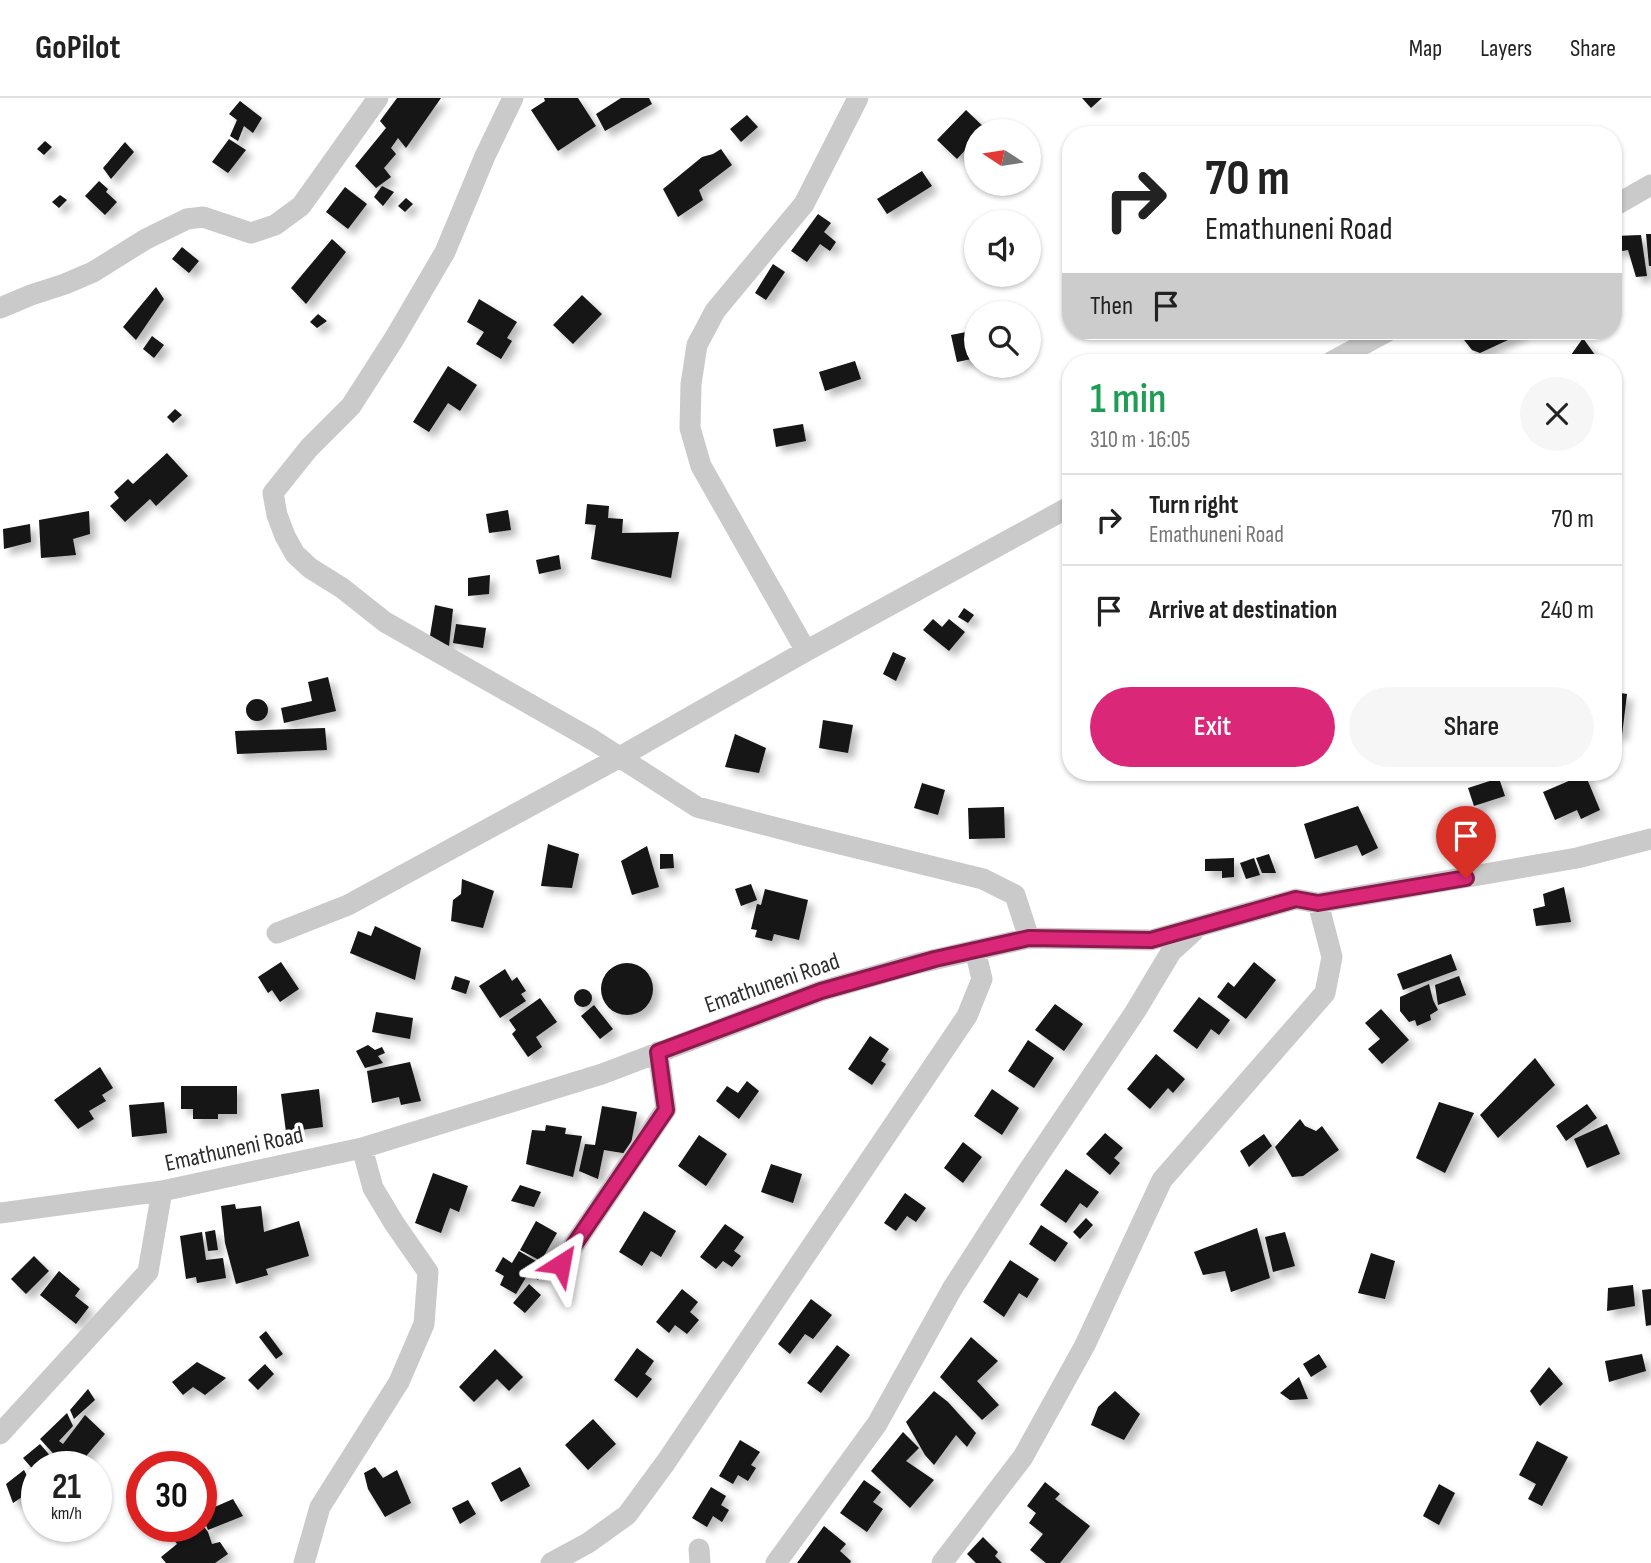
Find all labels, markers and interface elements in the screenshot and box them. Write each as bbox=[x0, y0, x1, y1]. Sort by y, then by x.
text: GoPilot bbox=[35, 28, 120, 68]
text: Map bbox=[1409, 34, 1442, 63]
text: Layers bbox=[1480, 34, 1532, 63]
text: Share bbox=[1570, 34, 1616, 63]
north arrow bbox=[964, 119, 1041, 196]
map controls bbox=[964, 119, 1041, 378]
text: 70 m bbox=[1205, 150, 1290, 209]
icon: right bbox=[1090, 154, 1181, 245]
button: sound bbox=[964, 210, 1041, 287]
text: Emathuneni Road bbox=[1205, 210, 1393, 249]
icon: arrive bbox=[1147, 287, 1185, 325]
text: Then bbox=[1090, 291, 1133, 322]
button: search bbox=[964, 301, 1041, 378]
text: 1 min bbox=[1090, 374, 1166, 425]
button: close bbox=[1520, 377, 1594, 451]
text: 310 m · 16:05 bbox=[1090, 426, 1190, 454]
text: Turn right bbox=[1149, 490, 1238, 521]
icon: right bbox=[1090, 501, 1128, 539]
text: 70 m bbox=[1551, 504, 1594, 535]
text: Emathuneni Road bbox=[1149, 521, 1284, 549]
icon: arrive bbox=[1090, 592, 1128, 630]
text: Arrive at destination bbox=[1149, 595, 1337, 626]
text: 240 m bbox=[1540, 595, 1594, 626]
button: Exit bbox=[1090, 687, 1335, 767]
button: Share bbox=[1349, 687, 1594, 767]
pin bbox=[1436, 806, 1496, 878]
icon: arrive bbox=[1447, 817, 1485, 855]
street label: Emathuneni Road bbox=[701, 946, 843, 1020]
street label: Emathuneni Road bbox=[162, 1120, 306, 1178]
position arrow bbox=[524, 1227, 598, 1301]
speed limit sign: 30 bbox=[126, 1451, 217, 1542]
text: 21 bbox=[52, 1466, 81, 1509]
text: km/h bbox=[51, 1503, 82, 1524]

